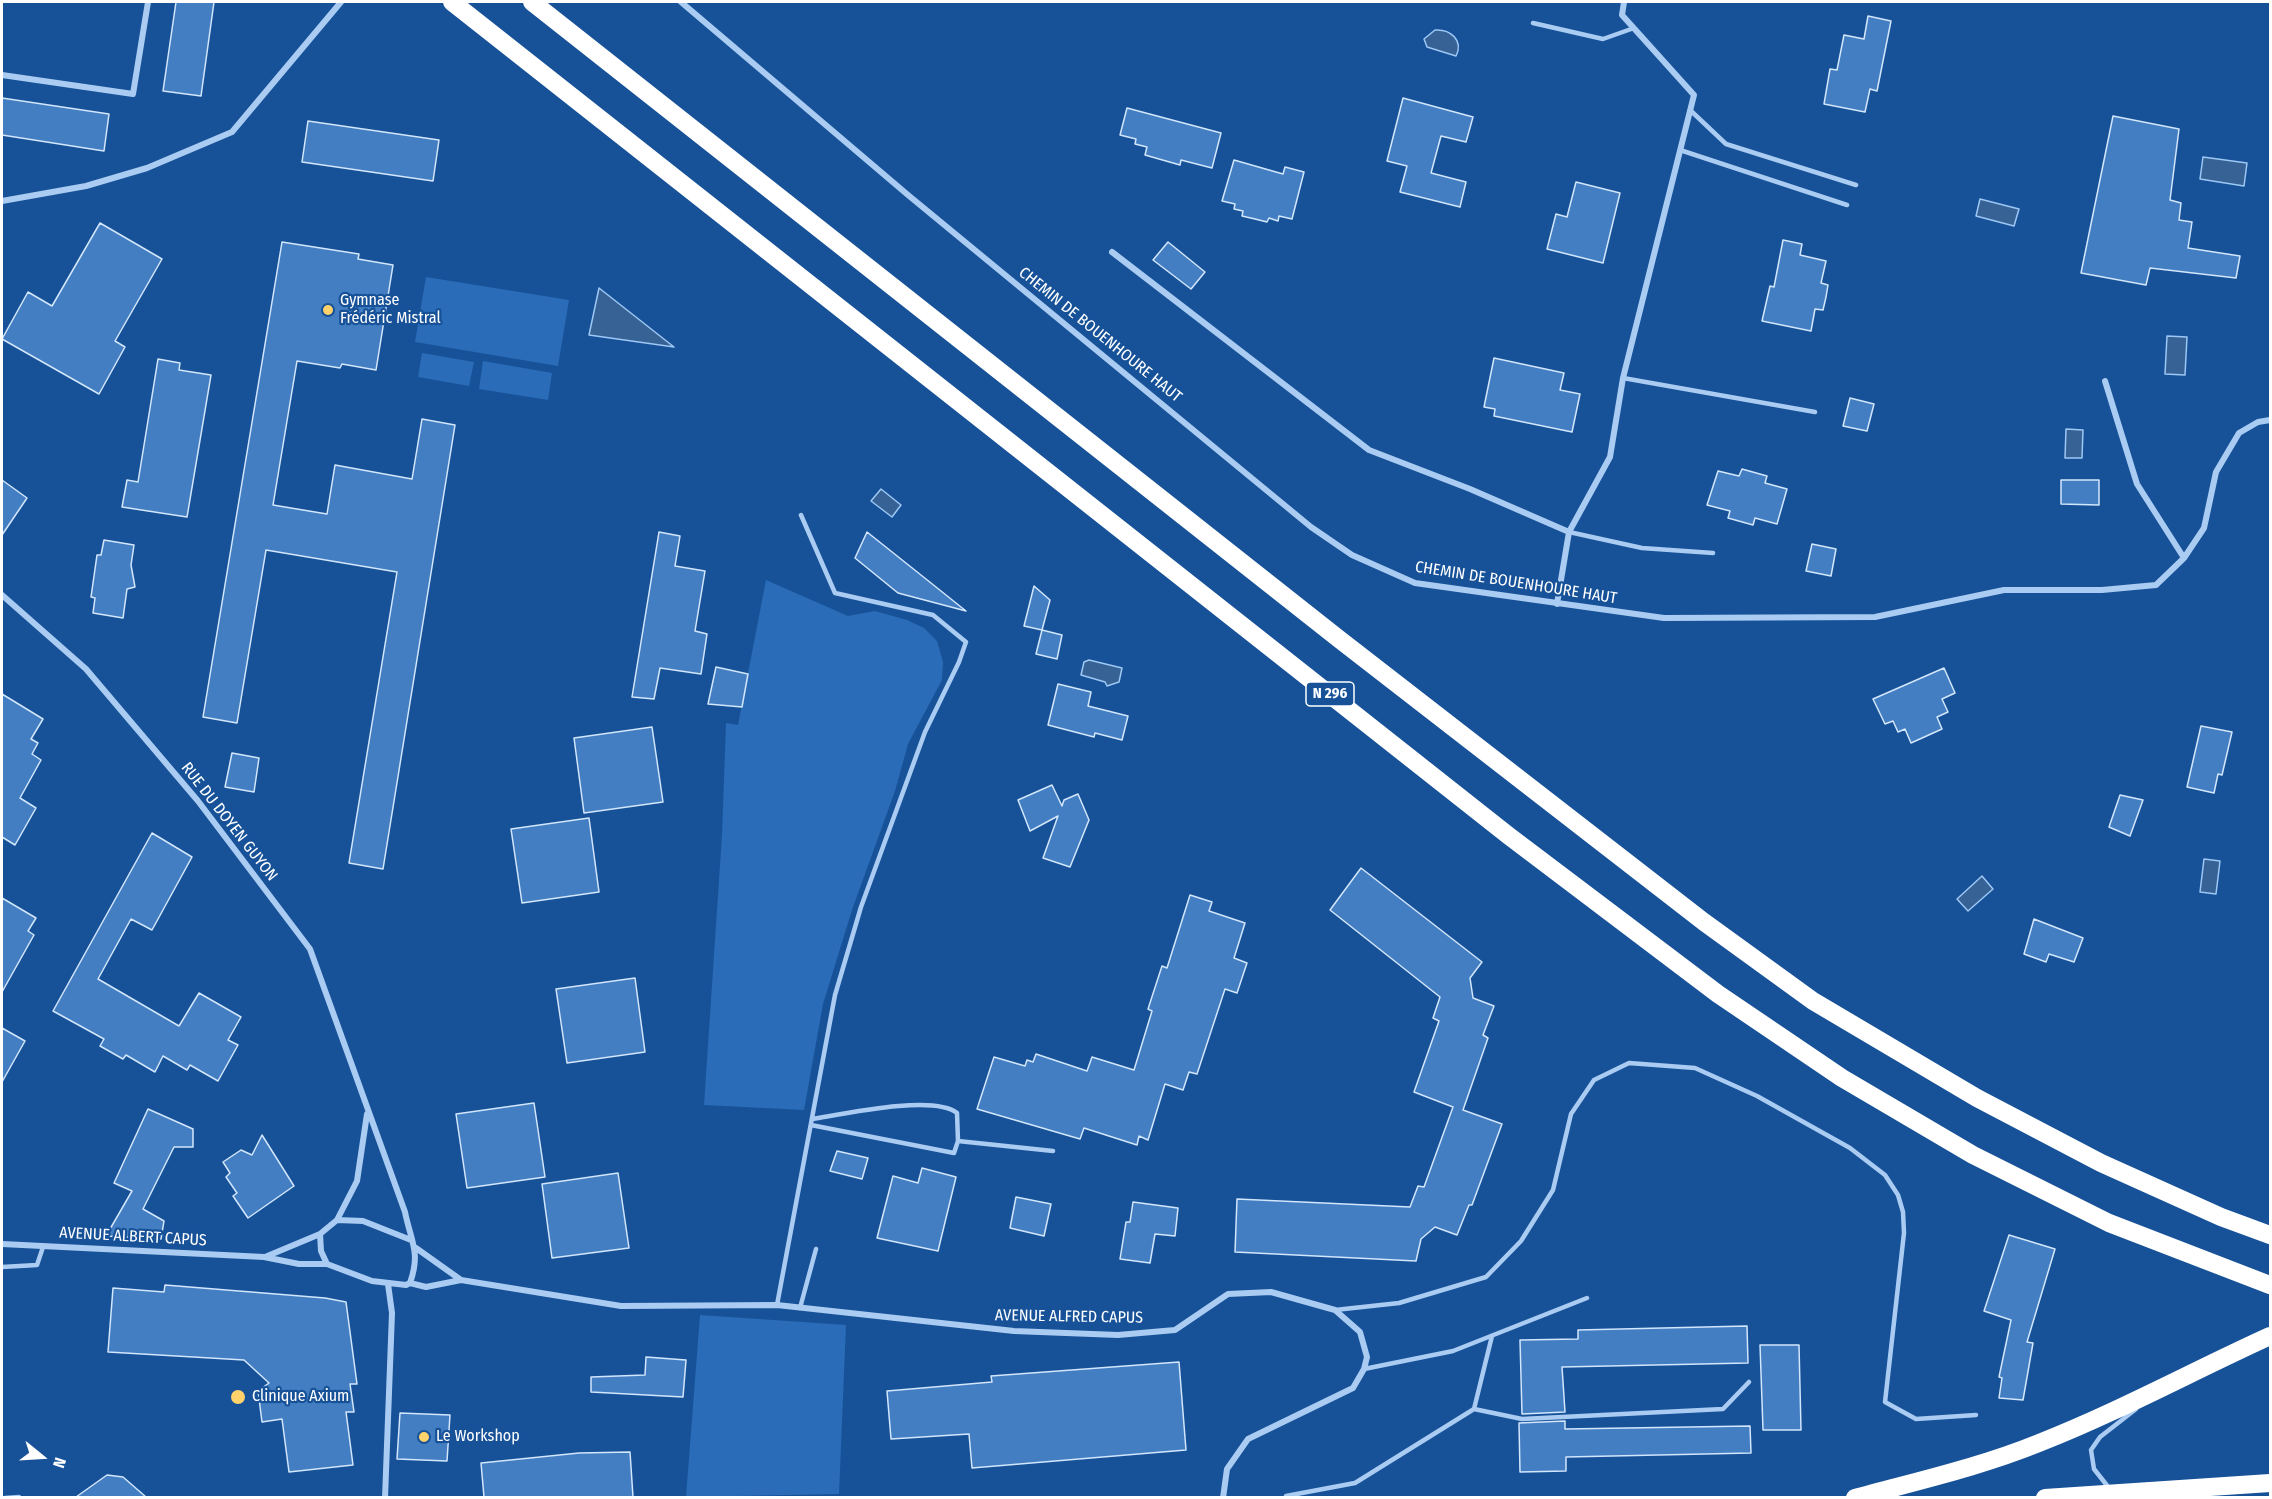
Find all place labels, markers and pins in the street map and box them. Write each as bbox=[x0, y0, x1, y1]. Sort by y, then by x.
place label: Gymnase Frédéric Mistral bbox=[340, 291, 441, 329]
marker: Gymnase Frédéric Mistral bbox=[321, 303, 335, 317]
place label: Clinique Axium bbox=[252, 1387, 349, 1407]
marker: Clinique Axium bbox=[229, 1388, 247, 1406]
place label: Le Workshop bbox=[436, 1427, 520, 1447]
marker: Le Workshop bbox=[417, 1430, 431, 1444]

